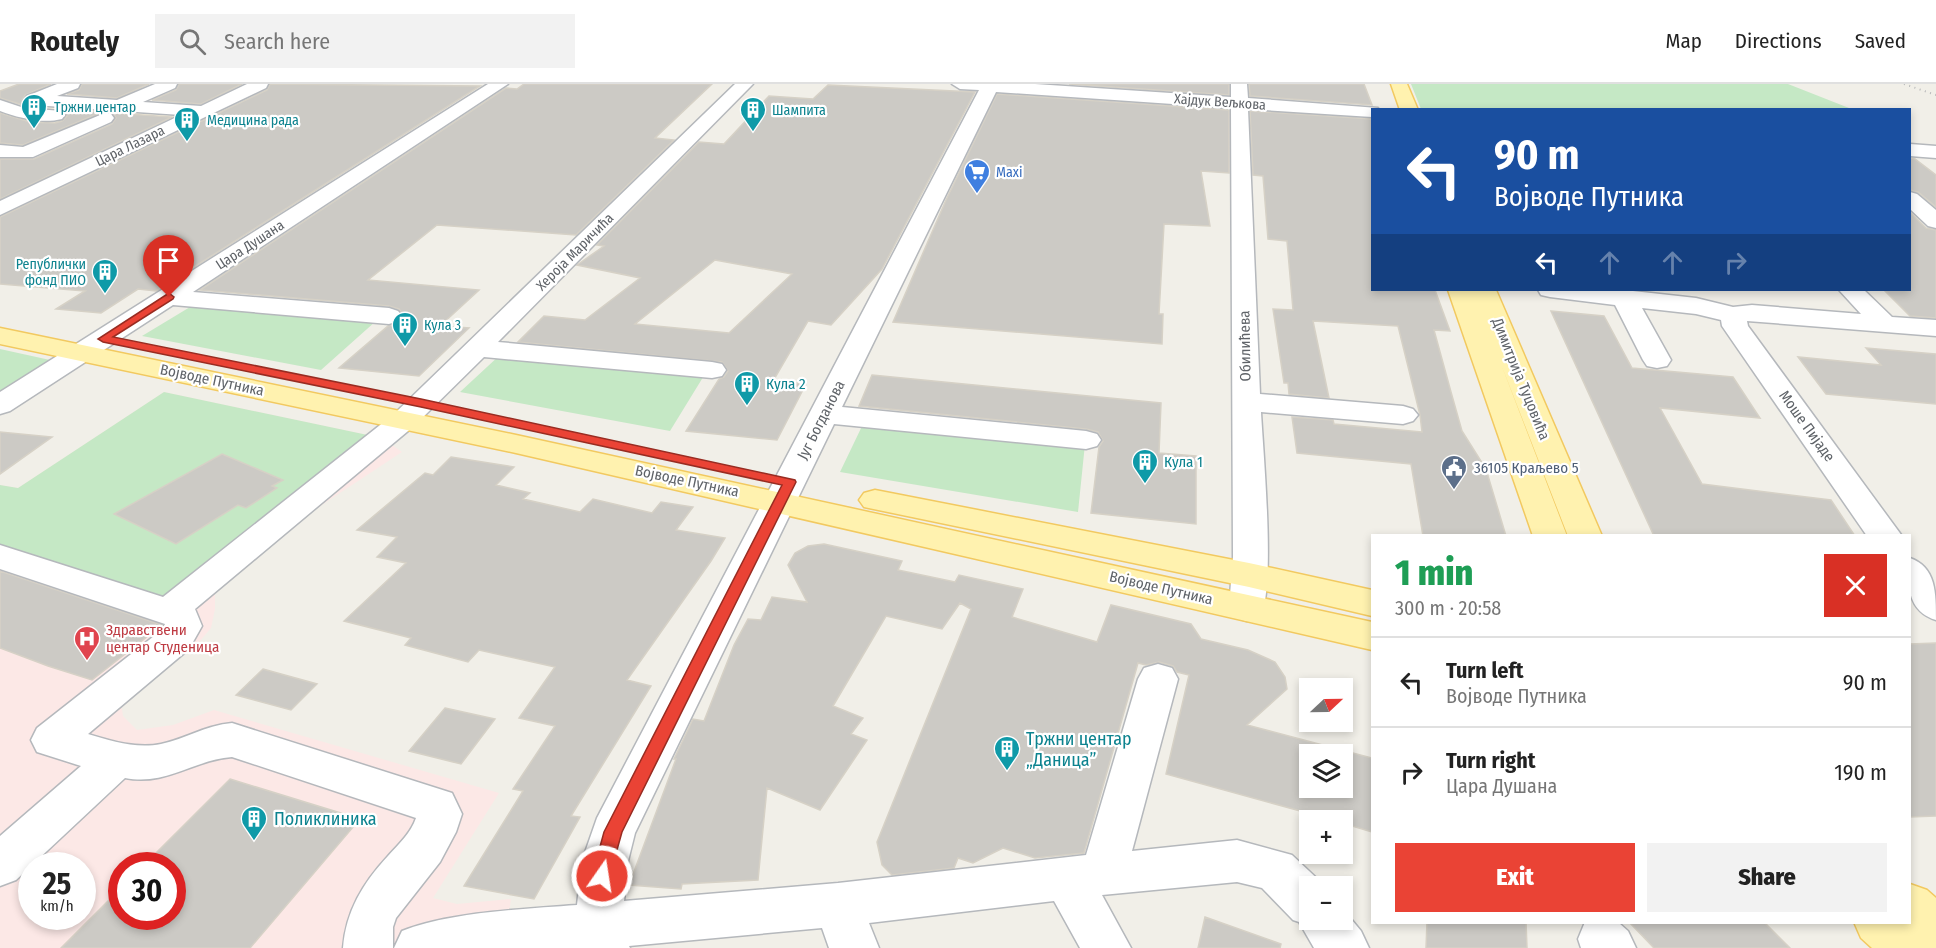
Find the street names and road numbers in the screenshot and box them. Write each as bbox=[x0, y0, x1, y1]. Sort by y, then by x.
street label: Хајдук Вељкова bbox=[1173, 90, 1267, 114]
street label: Цара Лазара bbox=[93, 122, 168, 170]
street label: Хероја Маричића bbox=[533, 210, 617, 294]
street label: Цара Душана bbox=[213, 217, 287, 273]
street label: Обилићева bbox=[1235, 310, 1255, 382]
street label: Димитрија Туцовића bbox=[1488, 314, 1554, 443]
street label: Војводе Путника bbox=[158, 360, 266, 400]
street label: Југ Богданова bbox=[793, 377, 849, 463]
street label: Моше Пијаде bbox=[1775, 387, 1839, 465]
street label: Војводе Путника bbox=[633, 461, 741, 501]
street label: Војводе Путника bbox=[1108, 567, 1214, 609]

